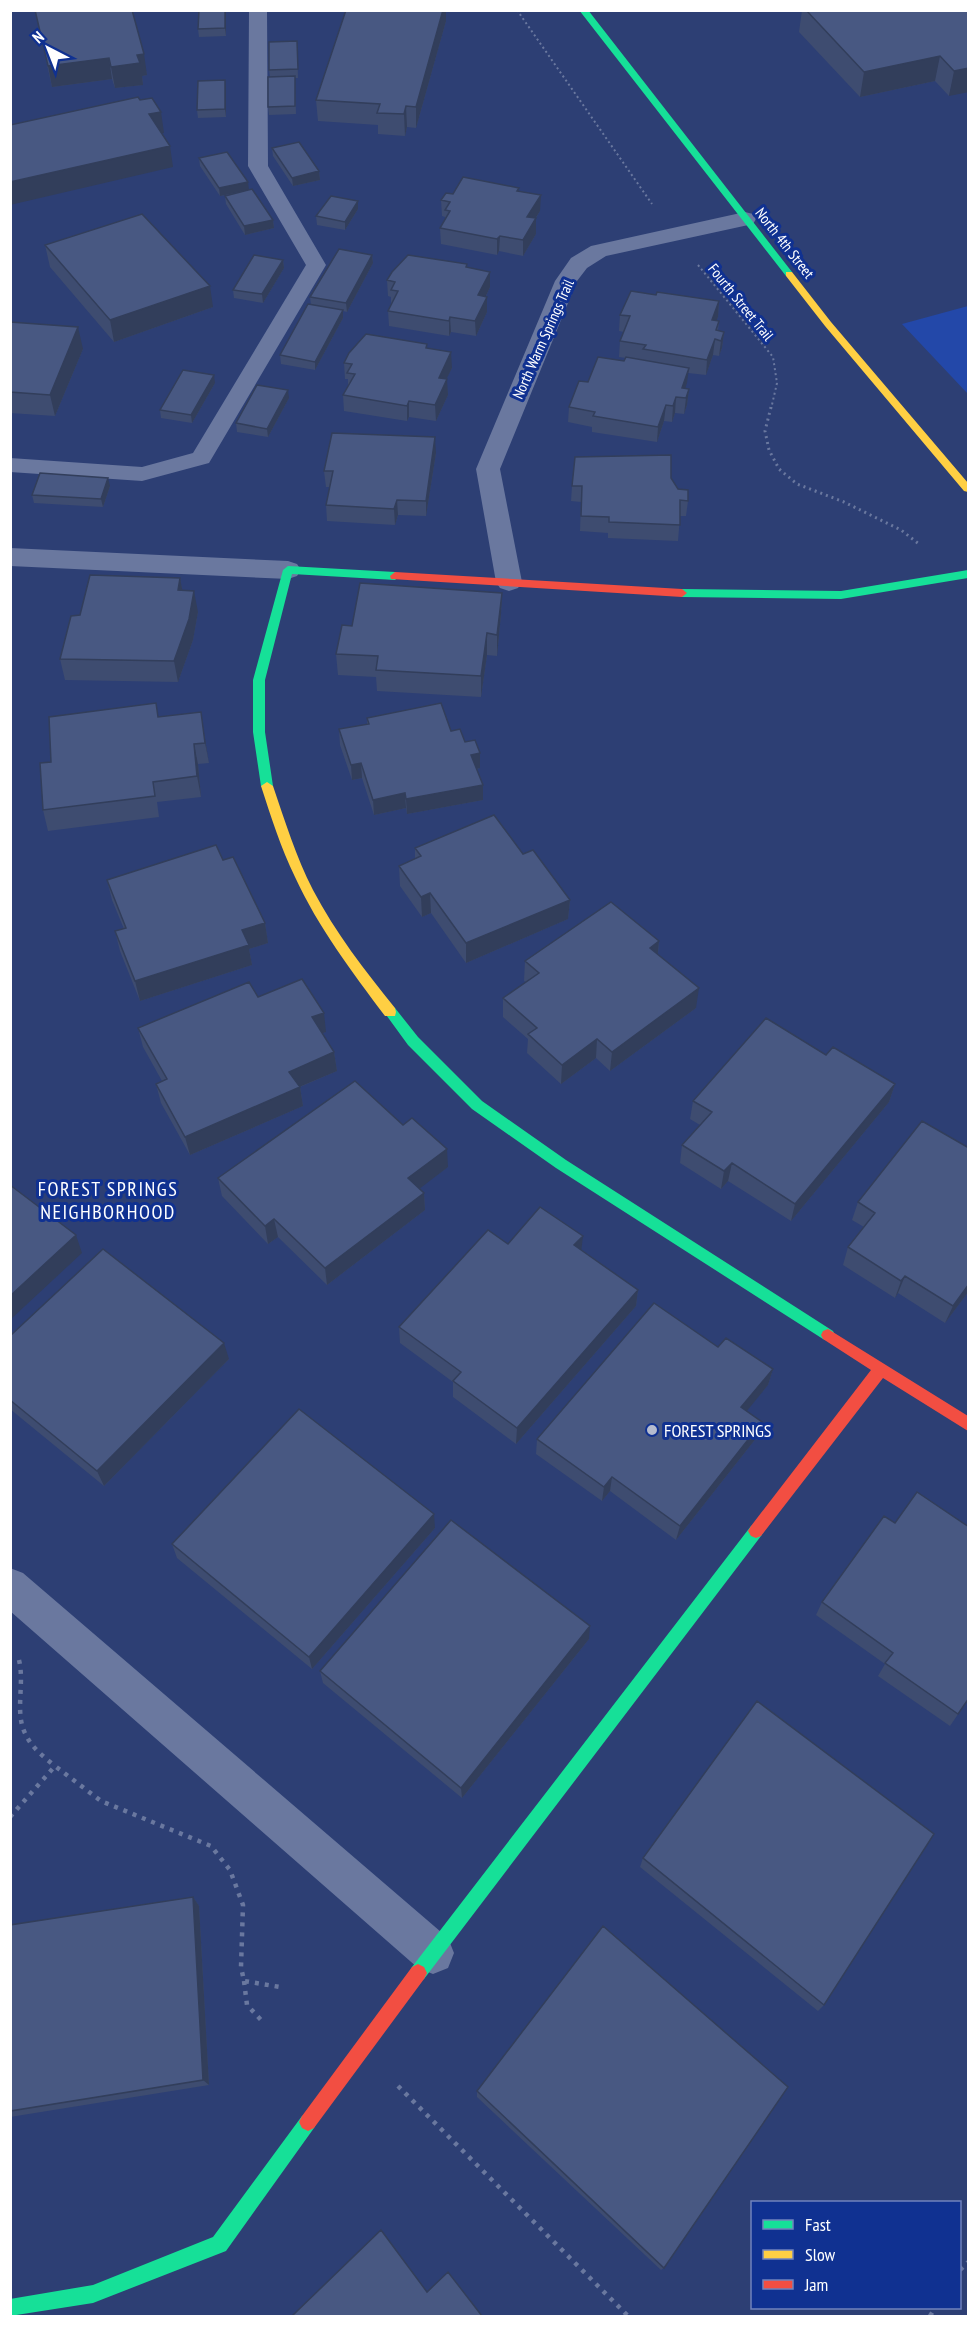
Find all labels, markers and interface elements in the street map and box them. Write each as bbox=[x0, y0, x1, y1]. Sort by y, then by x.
north arrow bbox=[18, 18, 78, 78]
text: N bbox=[28, 27, 48, 47]
street label: North 4th Street bbox=[751, 204, 819, 282]
street label: Fourth Street Trail bbox=[704, 260, 778, 345]
street label: North Warm Springs Trail bbox=[508, 276, 578, 402]
district label: FOREST SPRINGS NEIGHBORHOOD bbox=[38, 1176, 178, 1225]
place label: FOREST SPRINGS bbox=[664, 1419, 772, 1442]
marker: FOREST SPRINGS bbox=[645, 1423, 659, 1437]
legend bbox=[751, 2201, 961, 2309]
text: Fast bbox=[805, 2213, 831, 2236]
text: Slow bbox=[805, 2243, 836, 2266]
text: Jam bbox=[804, 2273, 828, 2296]

